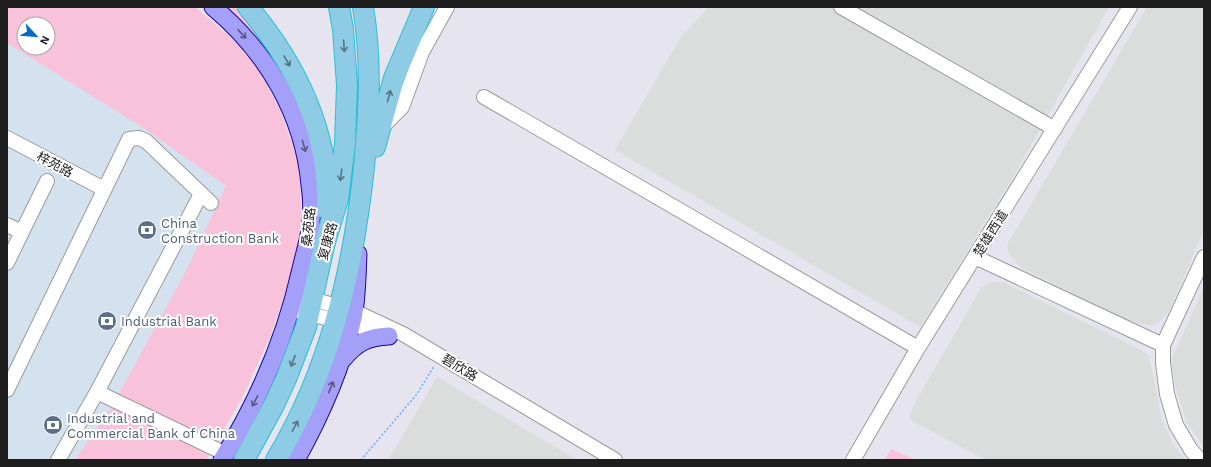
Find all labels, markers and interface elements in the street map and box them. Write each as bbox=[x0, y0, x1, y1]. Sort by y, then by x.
north arrow bbox=[16, 16, 56, 56]
one-way arrow bbox=[237, 29, 246, 39]
text: N bbox=[37, 34, 52, 47]
one-way arrow bbox=[340, 39, 347, 52]
one-way arrow bbox=[284, 55, 292, 67]
one-way arrow bbox=[386, 89, 393, 102]
one-way arrow bbox=[301, 140, 308, 153]
street label: 梓苑路 bbox=[34, 149, 76, 180]
one-way arrow bbox=[338, 168, 345, 181]
street label: 桑苑路 bbox=[299, 207, 318, 247]
street label: 楚雄西道 bbox=[970, 207, 1011, 259]
place label: China Construction Bank bbox=[161, 216, 280, 246]
bank icon: China Construction Bank bbox=[136, 219, 158, 241]
street label: 复康路 bbox=[315, 220, 340, 262]
bank icon: Industrial Bank bbox=[96, 310, 118, 332]
place label: Industrial Bank bbox=[121, 314, 217, 329]
street label: 碧欣路 bbox=[439, 351, 480, 384]
one-way arrow bbox=[288, 354, 296, 366]
one-way arrow bbox=[328, 381, 336, 393]
one-way arrow bbox=[251, 395, 258, 407]
place label: Industrial and Commercial Bank of China bbox=[67, 411, 236, 441]
bank icon: Industrial and Commercial Bank of China bbox=[42, 414, 64, 436]
one-way arrow bbox=[291, 420, 299, 432]

